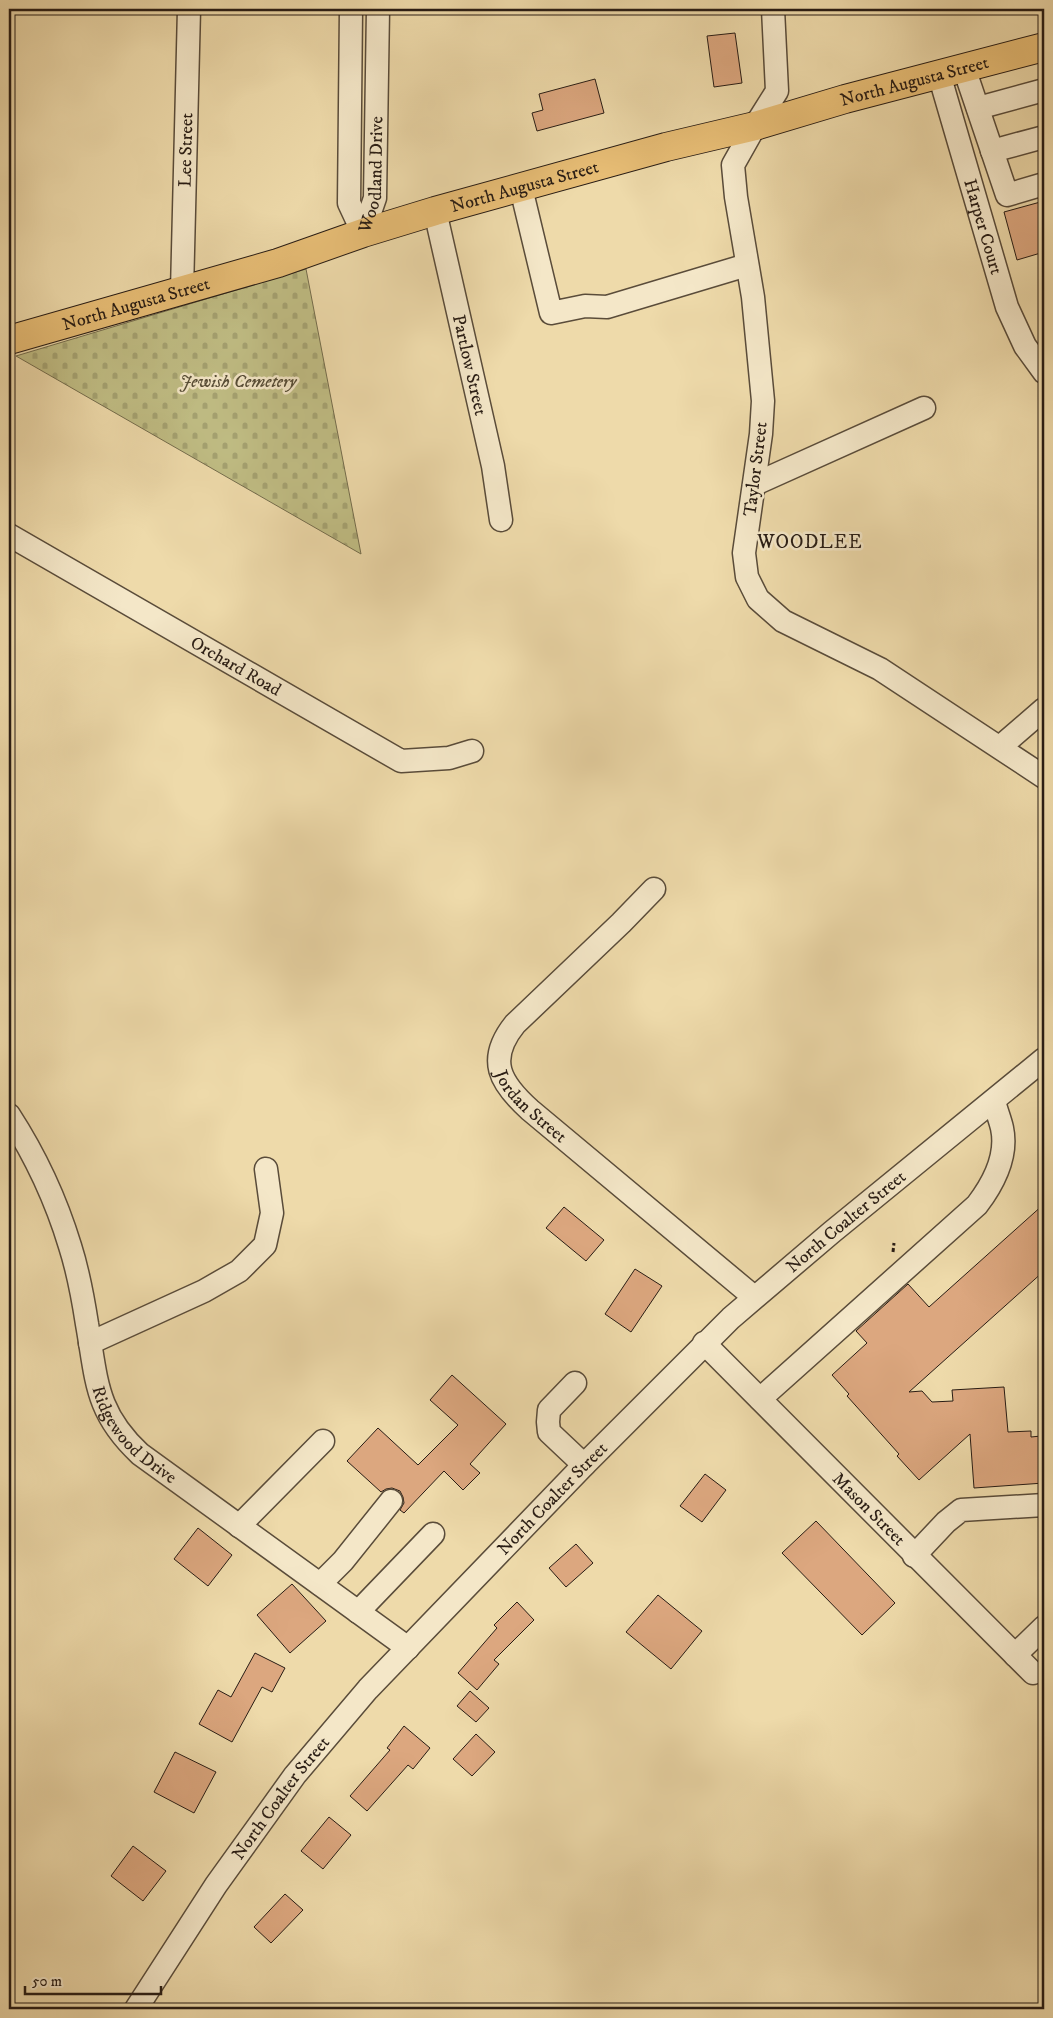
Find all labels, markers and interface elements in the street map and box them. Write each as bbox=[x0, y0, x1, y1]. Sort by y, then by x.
street label: North Augusta Street bbox=[838, 52, 991, 112]
street label: Lee Street bbox=[175, 112, 198, 188]
street label: Woodland Drive bbox=[354, 116, 388, 237]
street label: North Augusta Street bbox=[448, 156, 601, 218]
street label: Harper Court bbox=[958, 177, 1007, 277]
street label: North Augusta Street bbox=[60, 273, 213, 336]
street label: Partlow Street bbox=[447, 313, 491, 418]
park label: Jewish Cemetery bbox=[180, 371, 297, 393]
street label: Taylor Street bbox=[739, 420, 773, 518]
district label: WOODLEE bbox=[756, 531, 863, 554]
street label: Orchard Road bbox=[186, 632, 285, 702]
street label: Jordan Street bbox=[488, 1065, 571, 1148]
street label: North Coalter Street bbox=[782, 1166, 911, 1278]
street label: Ridgewood Drive bbox=[86, 1383, 181, 1489]
street label: North Coalter Street bbox=[493, 1438, 613, 1560]
street label: Mason Street bbox=[827, 1468, 910, 1551]
street label: North Coalter Street bbox=[228, 1732, 335, 1864]
scale bar bbox=[25, 1963, 161, 1995]
text: 50 m bbox=[32, 1972, 62, 1991]

